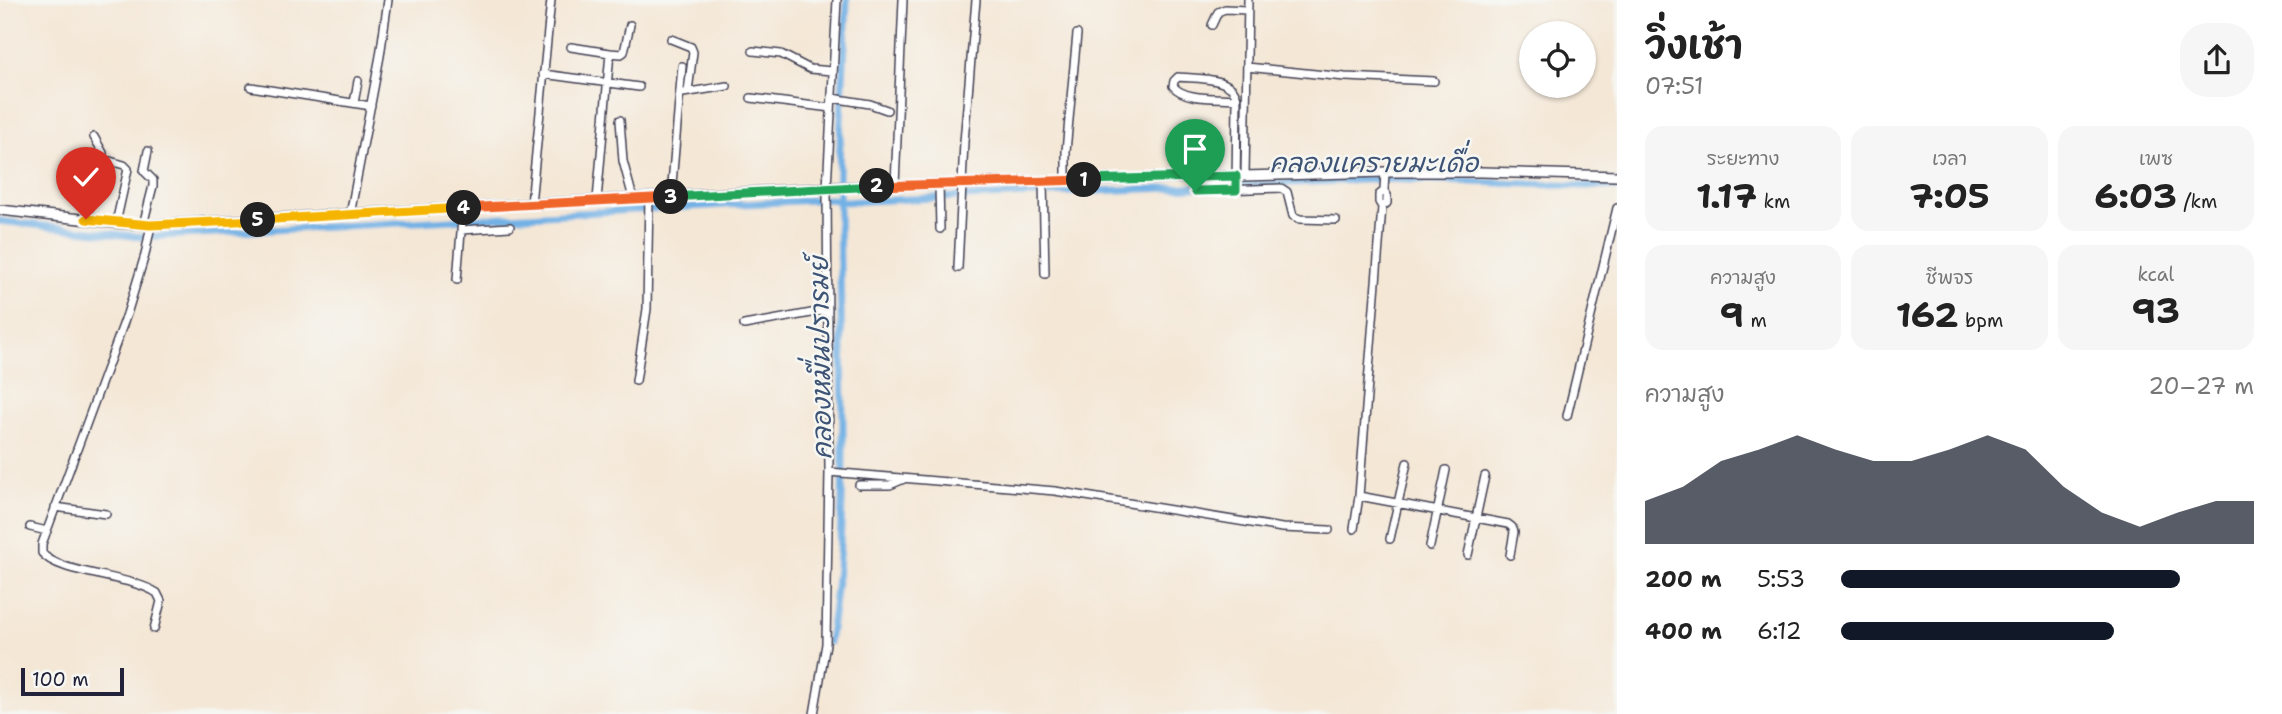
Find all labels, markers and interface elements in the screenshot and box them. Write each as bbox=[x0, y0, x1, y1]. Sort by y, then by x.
text: วิ่งเช้า bbox=[1645, 19, 1743, 70]
map controls bbox=[1519, 21, 1596, 98]
button: locate bbox=[1519, 21, 1596, 98]
button: share bbox=[2180, 23, 2254, 97]
text: 07:51 bbox=[1645, 71, 1704, 101]
pin bbox=[1165, 119, 1225, 191]
icon: arrive bbox=[1176, 130, 1214, 168]
water label: คลองแครายมะเดื่อ bbox=[1270, 139, 1480, 180]
text: ระยะทาง bbox=[1707, 146, 1779, 171]
text: เวลา bbox=[1932, 146, 1967, 171]
text: เพซ bbox=[2139, 146, 2173, 171]
pin bbox=[56, 147, 116, 219]
icon: check bbox=[67, 158, 105, 196]
pin: 1 bbox=[1066, 162, 1102, 198]
text: 1 bbox=[1079, 167, 1088, 192]
pin: 2 bbox=[860, 168, 894, 204]
text: 1.17 bbox=[1696, 172, 1757, 219]
text: 7:05 bbox=[1909, 172, 1990, 219]
text: 6:03 bbox=[2094, 172, 2177, 219]
text: 2 bbox=[870, 173, 883, 198]
pin: 3 bbox=[654, 180, 688, 214]
text: 3 bbox=[664, 184, 677, 209]
text: km bbox=[1757, 189, 1790, 214]
text: /km bbox=[2177, 189, 2217, 214]
pin: 4 bbox=[447, 190, 482, 226]
text: 4 bbox=[457, 195, 470, 220]
pin: 5 bbox=[240, 202, 276, 238]
text: 5 bbox=[252, 207, 263, 232]
water label: คลองหมื่นปรารมย์ bbox=[795, 251, 839, 460]
text: kcal bbox=[2137, 262, 2174, 287]
text: ความสูง bbox=[1710, 265, 1776, 290]
text: ชีพจร bbox=[1926, 265, 1973, 290]
text: 93 bbox=[2132, 287, 2180, 334]
text: 9 bbox=[1719, 291, 1744, 338]
text: 162 bbox=[1896, 291, 1959, 338]
text: m bbox=[1744, 308, 1767, 333]
text: bpm bbox=[1959, 308, 2003, 333]
text: 20–27 m bbox=[2148, 371, 2254, 401]
text: ความสูง bbox=[1645, 379, 1724, 409]
text: 200 m bbox=[1645, 564, 1722, 594]
text: 5:53 bbox=[1757, 564, 1805, 594]
text: 400 m bbox=[1645, 616, 1722, 646]
text: 6:12 bbox=[1757, 616, 1802, 646]
scale bar bbox=[21, 665, 124, 697]
text: 100 m bbox=[32, 667, 89, 692]

